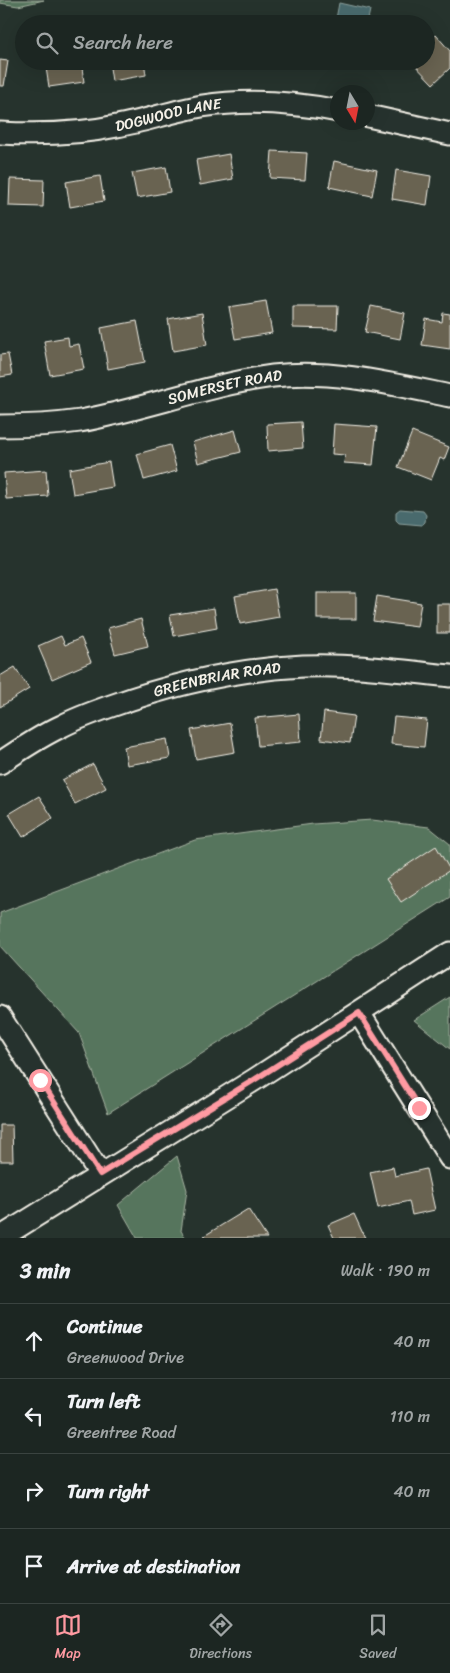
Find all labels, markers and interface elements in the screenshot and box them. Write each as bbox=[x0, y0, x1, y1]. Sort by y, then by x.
search box bbox=[15, 15, 435, 70]
text: Search here bbox=[73, 26, 173, 59]
icon: search bbox=[33, 29, 61, 57]
north arrow bbox=[330, 85, 375, 130]
street label: DOGWOOD LANE bbox=[113, 91, 224, 139]
street label: SOMERSET ROAD bbox=[165, 362, 283, 412]
street label: GREENBRIAR ROAD bbox=[150, 655, 282, 705]
route start bbox=[29, 1069, 52, 1092]
route end bbox=[408, 1097, 431, 1120]
text: 3 min bbox=[20, 1252, 70, 1290]
text: Walk · 190 m bbox=[341, 1256, 430, 1285]
text: Continue bbox=[67, 1310, 143, 1343]
icon: ahead bbox=[20, 1327, 48, 1355]
text: 40 m bbox=[393, 1327, 430, 1356]
text: Greenwood Drive bbox=[67, 1343, 184, 1372]
text: Turn left bbox=[67, 1385, 140, 1418]
icon: left bbox=[20, 1402, 48, 1430]
text: 110 m bbox=[390, 1402, 430, 1431]
text: Greentree Road bbox=[67, 1418, 176, 1447]
text: Turn right bbox=[67, 1475, 149, 1508]
icon: right bbox=[20, 1477, 48, 1505]
text: 40 m bbox=[393, 1477, 430, 1506]
text: Arrive at destination bbox=[67, 1550, 240, 1583]
icon: arrive bbox=[20, 1552, 48, 1580]
tab: Map bbox=[54, 1611, 82, 1666]
tab: Directions bbox=[189, 1611, 252, 1666]
tab: Saved bbox=[359, 1611, 396, 1666]

